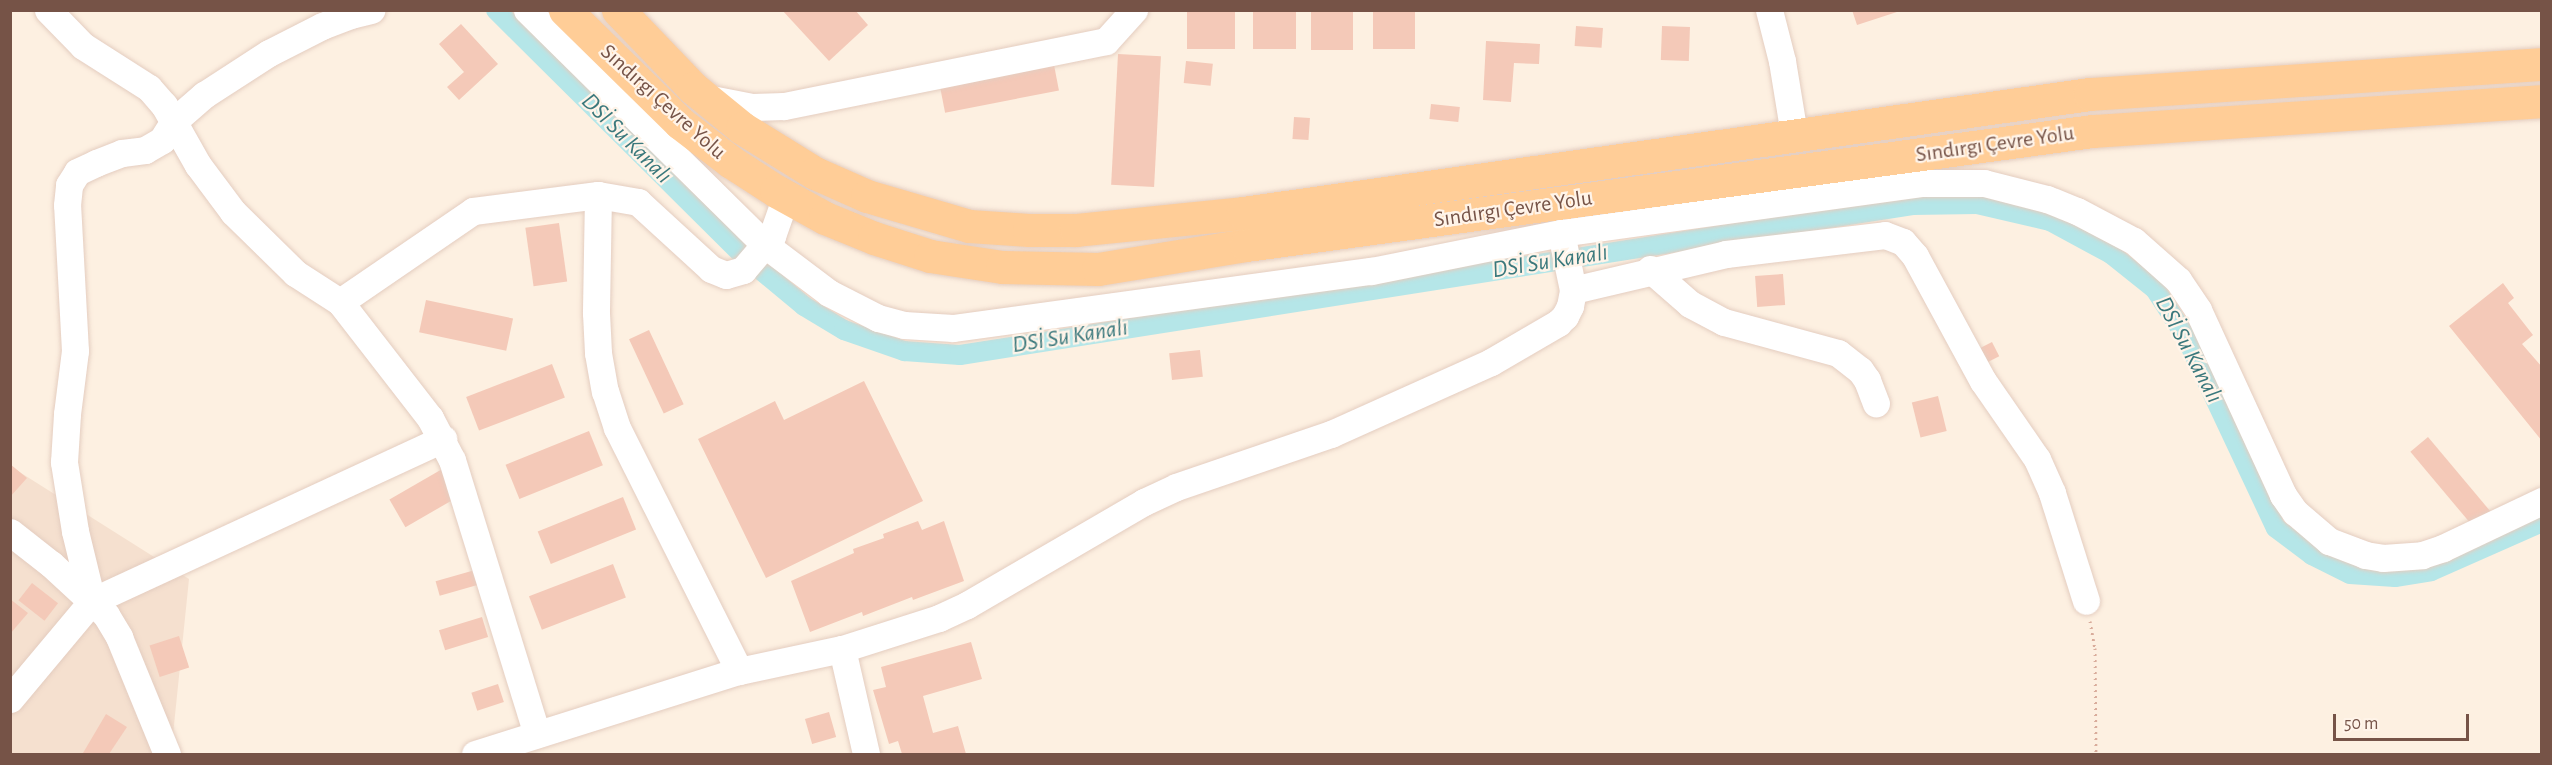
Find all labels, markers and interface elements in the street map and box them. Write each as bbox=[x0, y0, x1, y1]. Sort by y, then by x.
street label: Sındırgı Çevre Yolu bbox=[595, 39, 731, 165]
water label: DSİ Su Kanalı bbox=[575, 88, 677, 190]
street label: Sındırgı Çevre Yolu bbox=[1914, 120, 2076, 168]
street label: Sındırgı Çevre Yolu bbox=[1432, 185, 1594, 233]
water label: DSİ Su Kanalı bbox=[1490, 239, 1610, 285]
water label: DSİ Su Kanalı bbox=[2148, 292, 2228, 408]
water label: DSİ Su Kanalı bbox=[1010, 314, 1130, 360]
scale bar bbox=[2336, 702, 2472, 740]
text: 50 m bbox=[2344, 715, 2378, 733]

